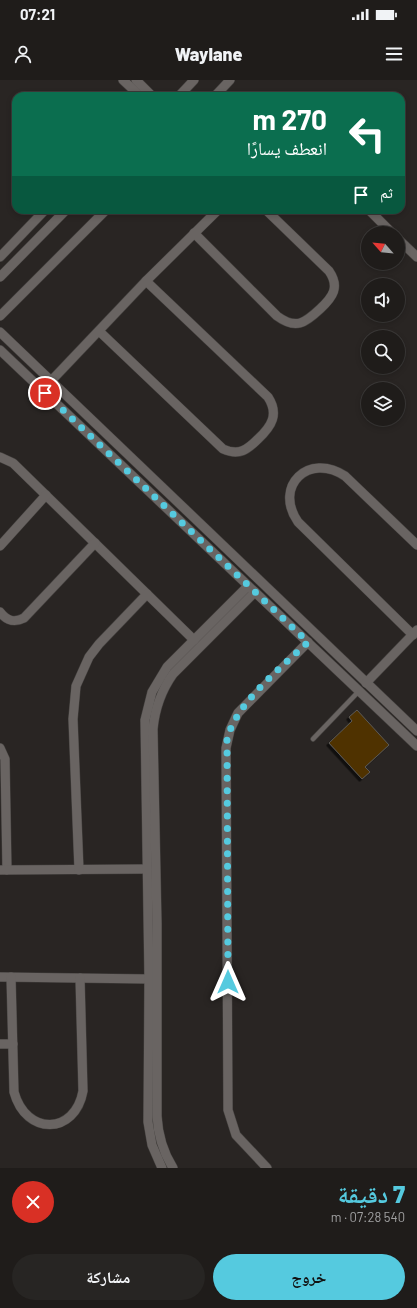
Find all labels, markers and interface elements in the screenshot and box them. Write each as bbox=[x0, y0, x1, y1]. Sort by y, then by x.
text: 07:21 bbox=[20, 5, 55, 23]
icon: person bbox=[12, 43, 34, 65]
text: Waylane bbox=[175, 43, 242, 65]
icon: menu bbox=[383, 43, 405, 65]
text: 270 m bbox=[252, 102, 327, 136]
icon: left bbox=[341, 108, 393, 160]
text: انعطف يسارًا bbox=[247, 137, 327, 159]
text: ثم bbox=[380, 183, 393, 201]
icon: arrive bbox=[350, 184, 372, 206]
north arrow bbox=[361, 226, 405, 270]
map controls bbox=[361, 226, 405, 426]
button: sound bbox=[361, 278, 405, 322]
button: search bbox=[361, 330, 405, 374]
pin bbox=[28, 376, 62, 410]
icon: arrive bbox=[34, 382, 56, 404]
button: layers bbox=[361, 382, 405, 426]
position arrow bbox=[207, 961, 249, 1003]
text: 7 دقيقة bbox=[338, 1179, 405, 1208]
button: close bbox=[12, 1181, 54, 1223]
text: 540 m · 07:28 bbox=[331, 1209, 405, 1225]
button: مشاركة bbox=[12, 1254, 205, 1300]
button: خروج bbox=[213, 1254, 405, 1300]

